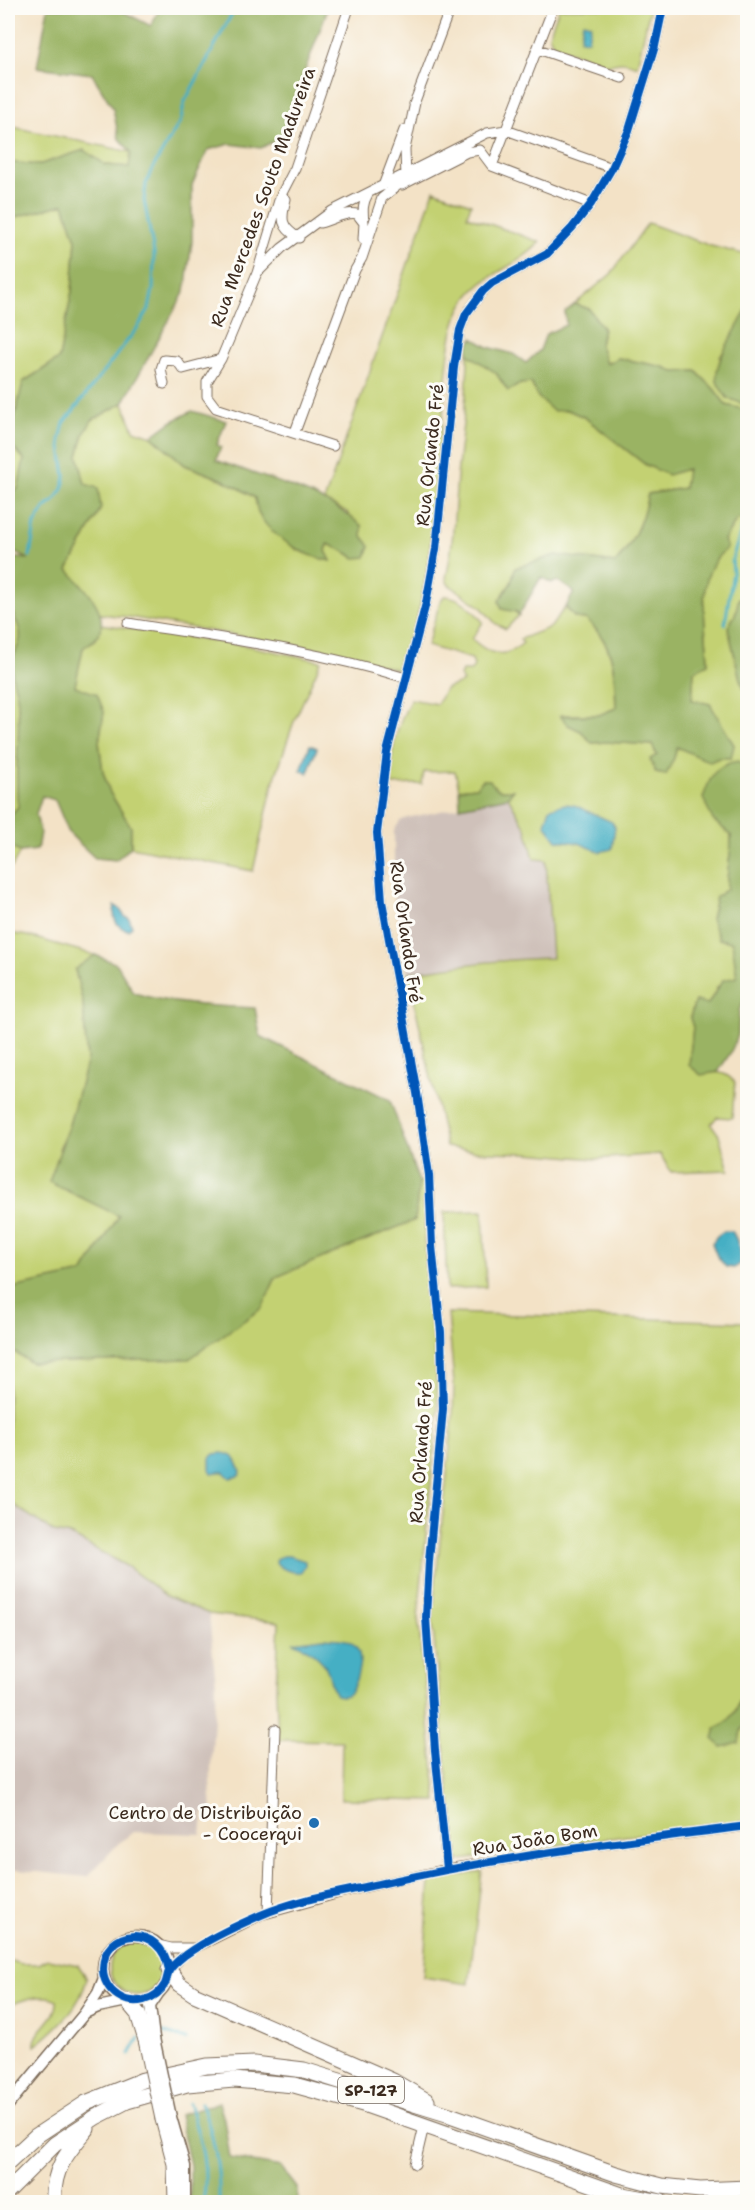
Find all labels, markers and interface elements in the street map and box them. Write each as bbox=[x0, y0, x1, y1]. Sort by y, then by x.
street label: Rua Mercedes Souto Madureira bbox=[205, 64, 321, 330]
street label: Rua Orlando Fré bbox=[411, 383, 449, 527]
street label: Rua Orlando Fré bbox=[384, 859, 428, 1005]
street label: Rua Orlando Fré bbox=[404, 1380, 438, 1524]
place label: Centro de Distribuição - Coocerqui bbox=[109, 1801, 302, 1846]
marker: Centro de Distribuição - Coocerqui bbox=[307, 1816, 321, 1830]
street label: Rua João Bom bbox=[471, 1818, 599, 1862]
road number: SP-127 bbox=[338, 2077, 404, 2103]

